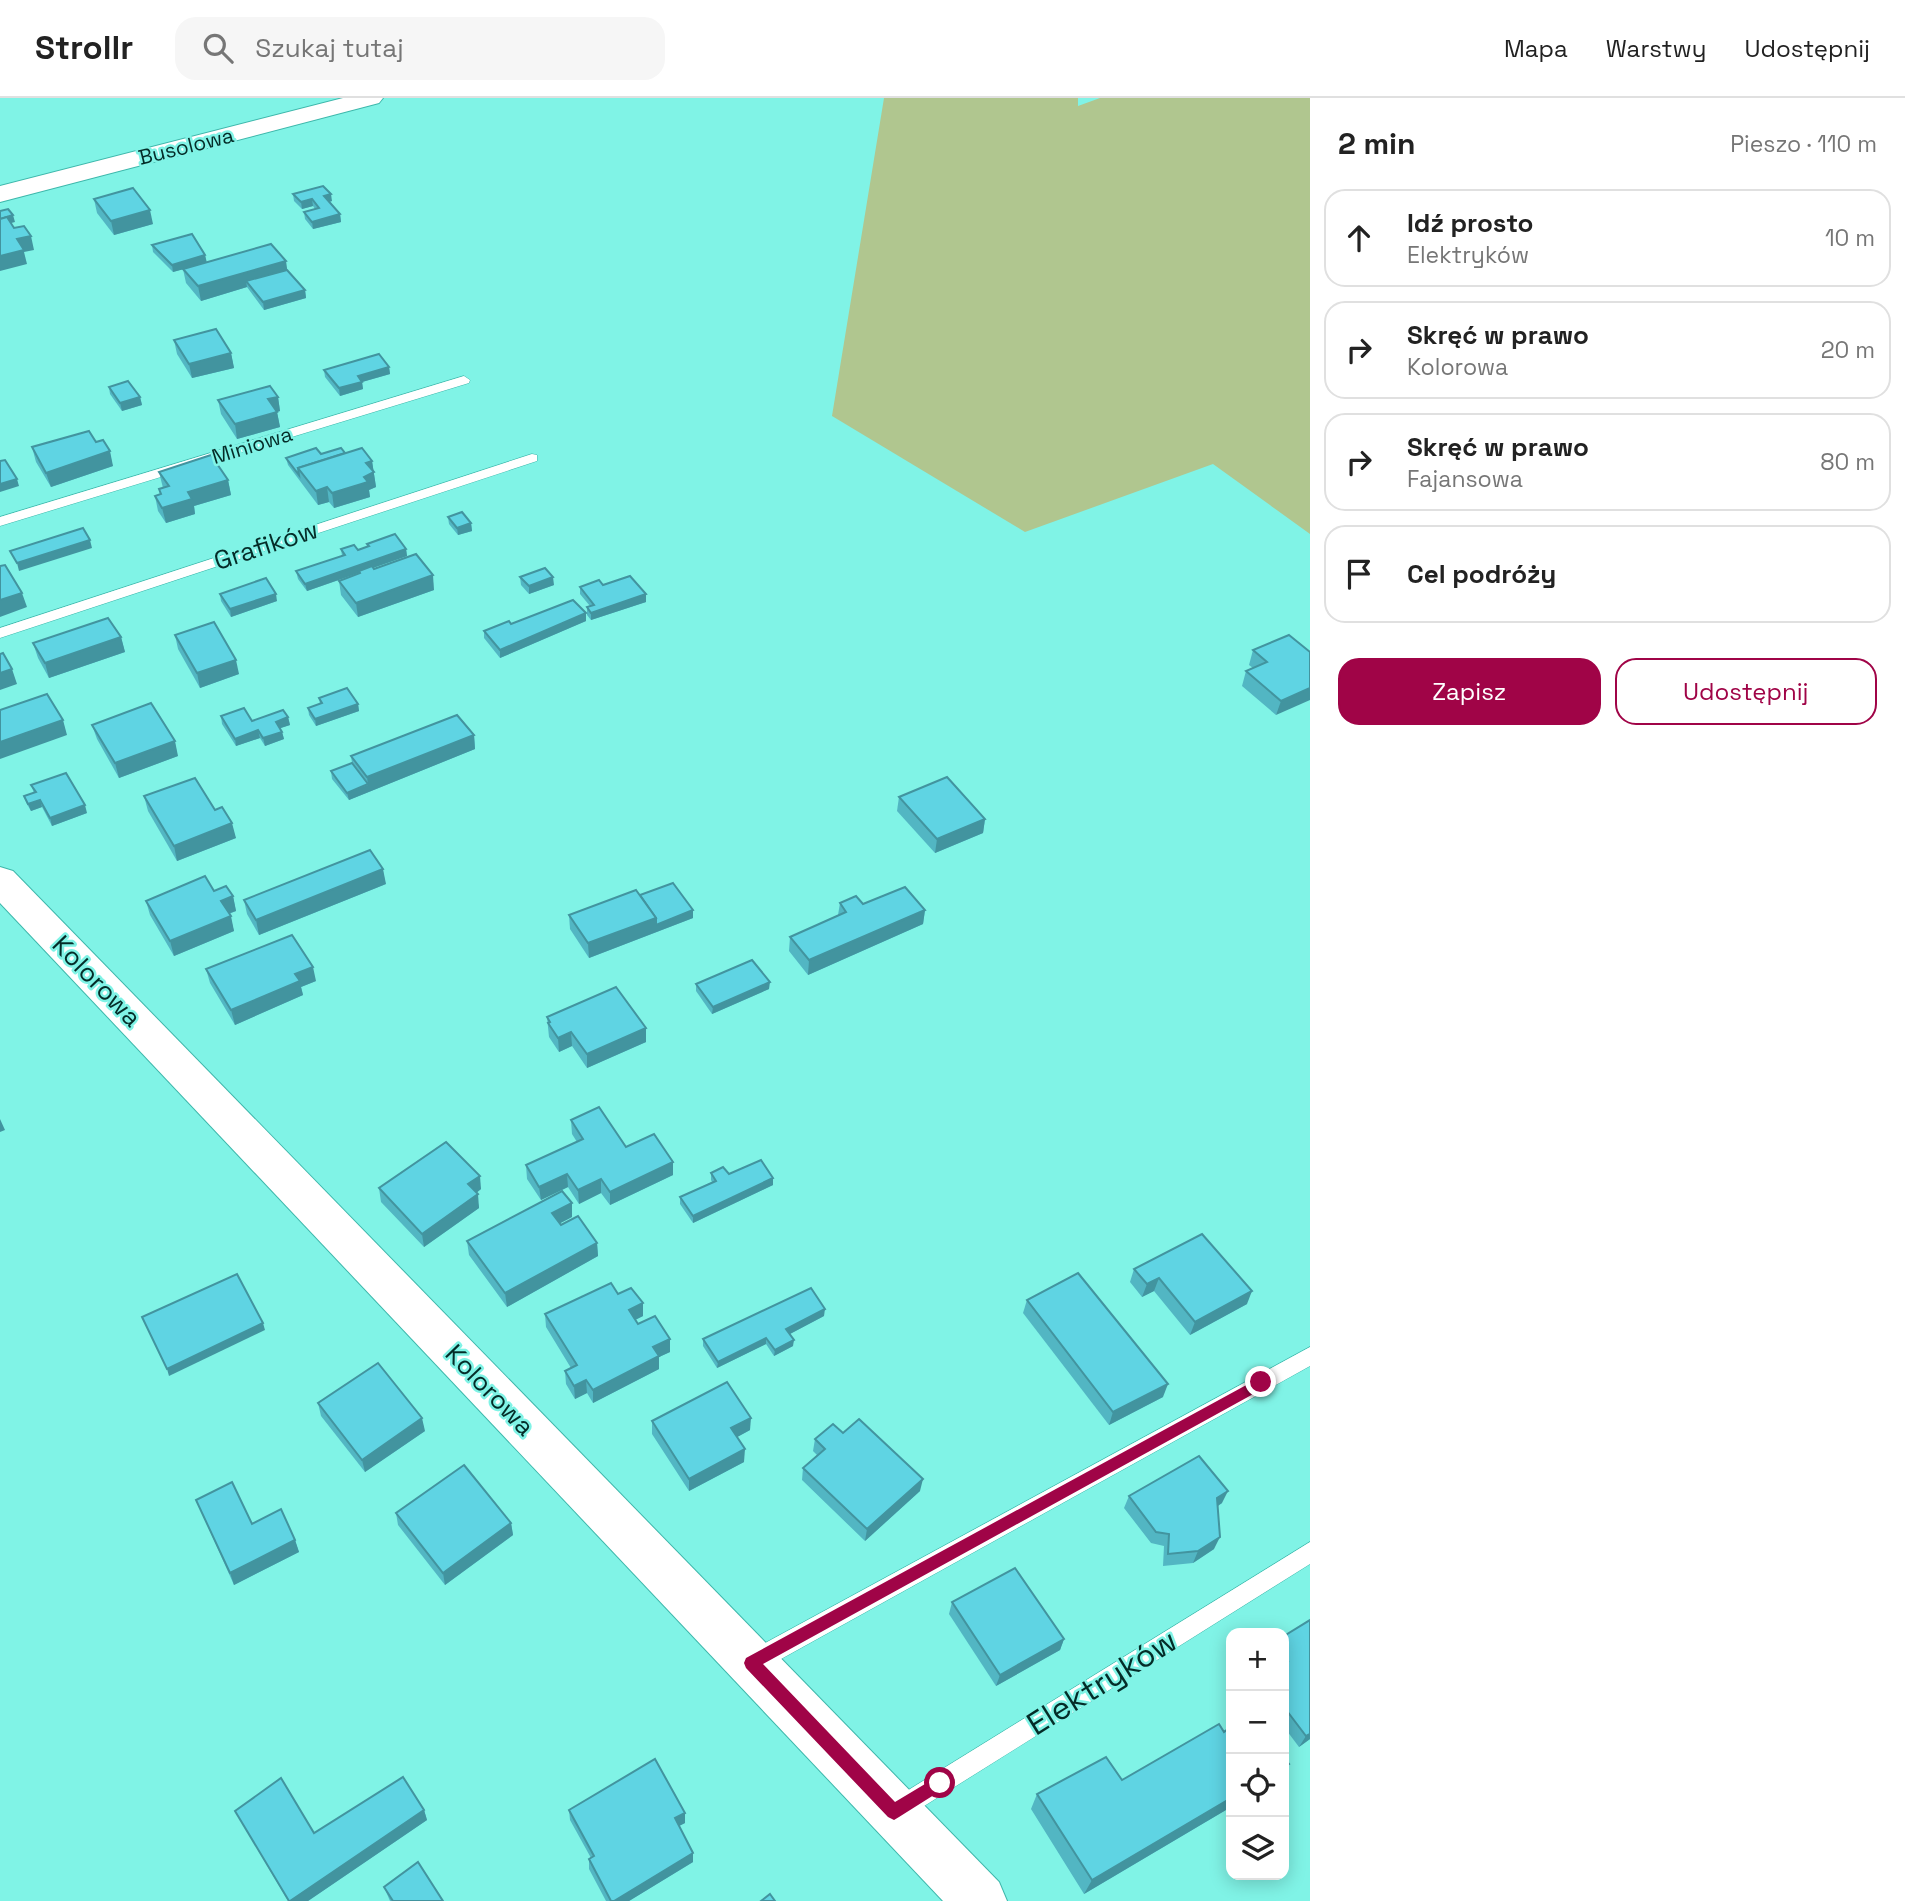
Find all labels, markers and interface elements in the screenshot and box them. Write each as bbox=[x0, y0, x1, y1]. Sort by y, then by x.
search box bbox=[175, 17, 665, 80]
text: Strollr bbox=[35, 27, 133, 69]
icon: search bbox=[199, 29, 237, 67]
text: Szukaj tutaj bbox=[255, 31, 404, 65]
text: Mapa bbox=[1504, 33, 1568, 64]
text: Warstwy bbox=[1606, 33, 1707, 64]
text: Udostępnij bbox=[1745, 33, 1870, 64]
street label: Busolowa bbox=[135, 121, 237, 171]
text: 2 min bbox=[1338, 124, 1416, 163]
text: Pieszo · 110 m bbox=[1730, 129, 1877, 159]
text: Idź prosto bbox=[1407, 206, 1534, 240]
icon: ahead bbox=[1340, 219, 1378, 257]
text: 10 m bbox=[1825, 223, 1875, 253]
text: Elektryków bbox=[1407, 240, 1529, 270]
text: Skręć w prawo bbox=[1407, 318, 1589, 352]
icon: right bbox=[1340, 331, 1378, 369]
text: 20 m bbox=[1821, 335, 1875, 365]
text: Kolorowa bbox=[1407, 352, 1508, 382]
street label: Miniowa bbox=[208, 420, 296, 470]
text: Skręć w prawo bbox=[1407, 430, 1589, 464]
icon: right bbox=[1340, 443, 1378, 481]
text: 80 m bbox=[1820, 447, 1875, 477]
text: Fajansowa bbox=[1407, 464, 1523, 494]
street label: Grafików bbox=[209, 512, 323, 578]
icon: arrive bbox=[1340, 555, 1378, 593]
text: Cel podróży bbox=[1407, 557, 1556, 591]
button: Zapisz bbox=[1338, 658, 1601, 725]
button: Udostępnij bbox=[1615, 658, 1877, 725]
street label: Kolorowa bbox=[45, 928, 149, 1034]
street label: Kolorowa bbox=[438, 1337, 542, 1443]
route end bbox=[1245, 1366, 1276, 1397]
street label: Elektryków bbox=[1019, 1620, 1185, 1744]
map controls bbox=[1226, 1628, 1289, 1880]
button: + bbox=[1226, 1628, 1289, 1691]
button: − bbox=[1226, 1691, 1289, 1754]
button: locate bbox=[1226, 1754, 1289, 1817]
route start bbox=[924, 1767, 955, 1798]
button: layers bbox=[1226, 1817, 1289, 1880]

